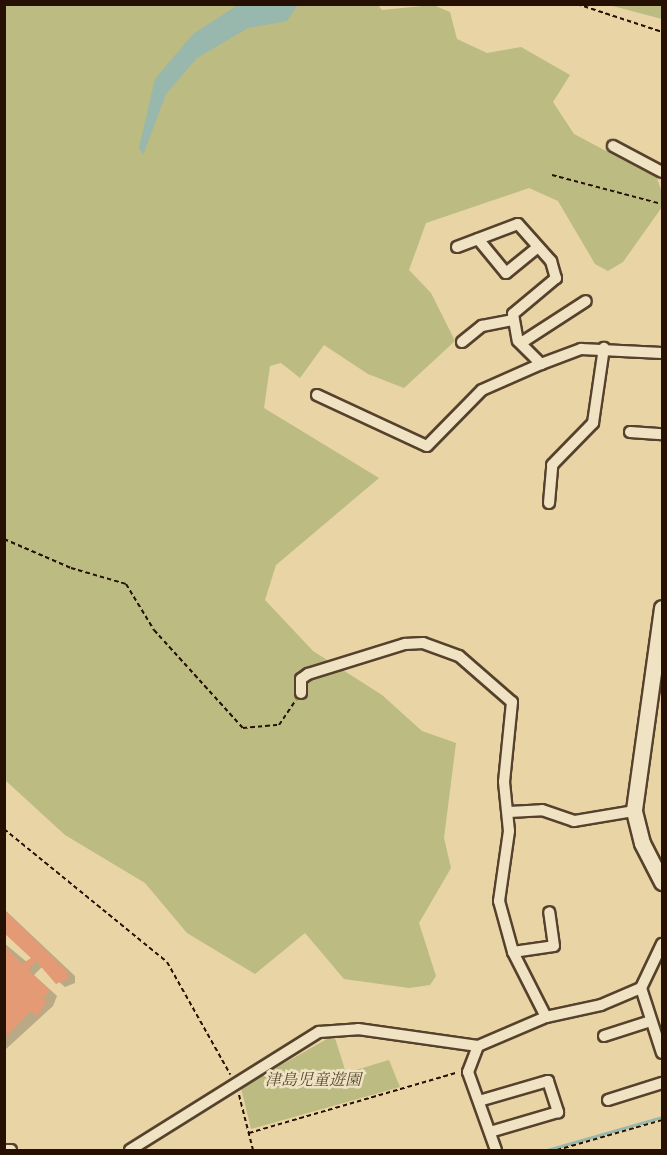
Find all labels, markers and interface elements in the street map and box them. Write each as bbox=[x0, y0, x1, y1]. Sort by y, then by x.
park label: 津島児童遊園 bbox=[265, 1070, 361, 1090]

